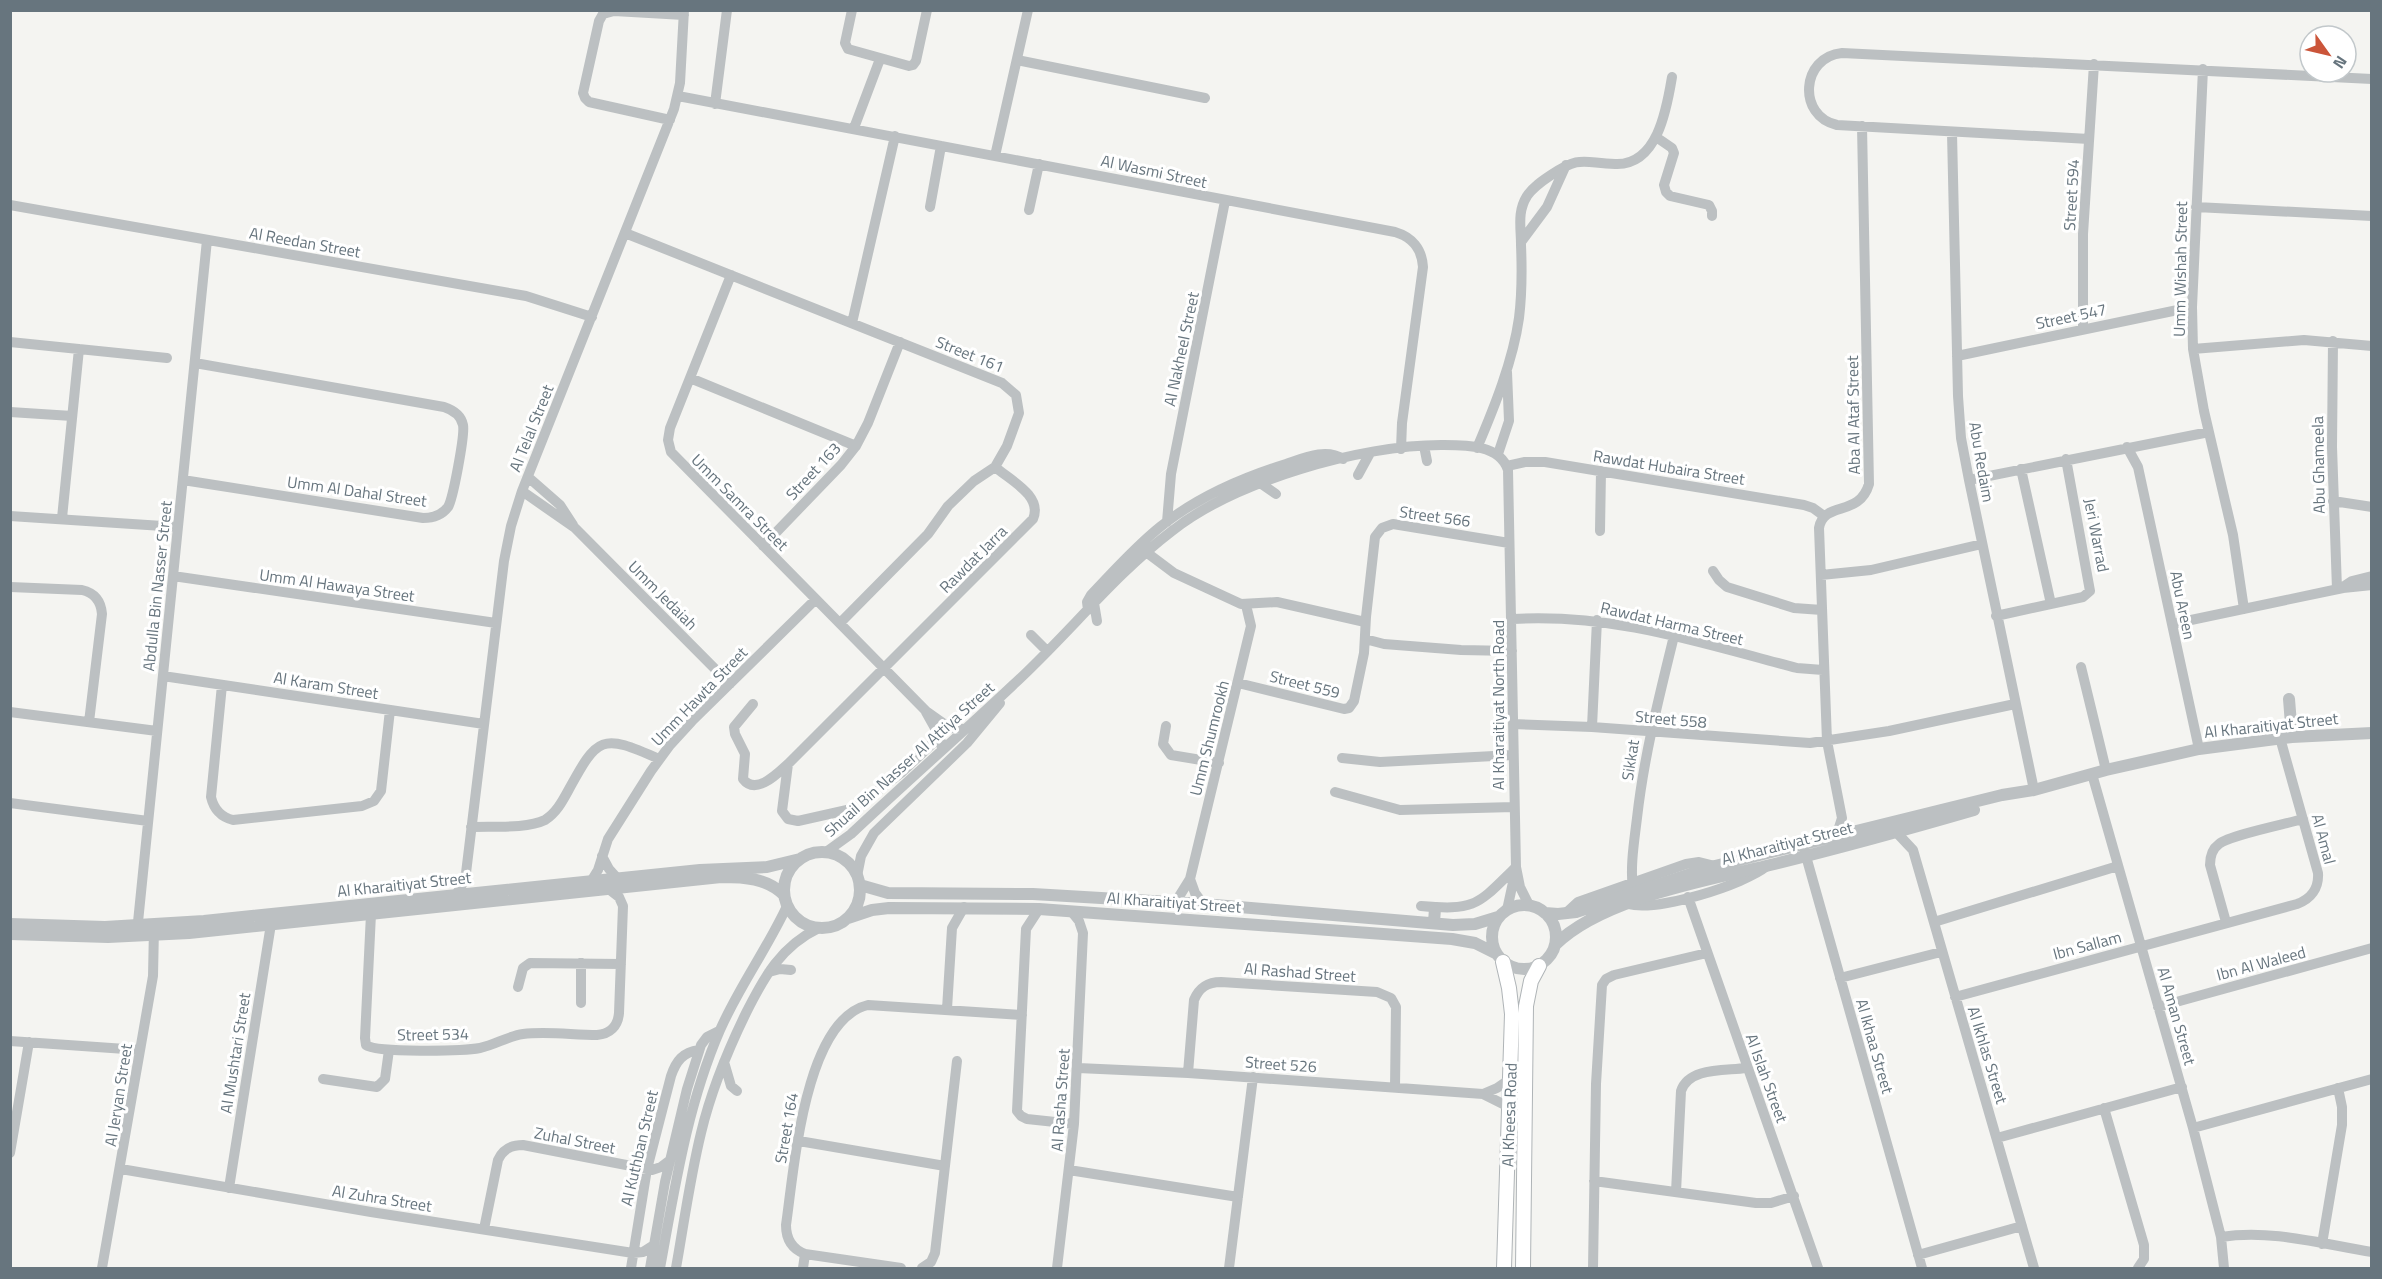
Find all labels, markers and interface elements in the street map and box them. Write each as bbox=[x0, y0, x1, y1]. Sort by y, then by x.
north arrow bbox=[2298, 24, 2358, 84]
text: N bbox=[2327, 51, 2353, 74]
street label: Al Wasmi Street bbox=[1099, 148, 1210, 194]
street label: Street 594 bbox=[2057, 159, 2085, 231]
street label: Umm Wishah Street bbox=[2167, 201, 2193, 337]
street label: Al Reedan Street bbox=[248, 220, 363, 264]
street label: Al Nakheel Street bbox=[1157, 289, 1205, 408]
street label: Street 547 bbox=[2033, 297, 2109, 335]
street label: Street 161 bbox=[932, 329, 1008, 379]
street label: Aba Al Ataf Street bbox=[1840, 355, 1866, 475]
street label: Al Telal Street bbox=[503, 381, 559, 475]
street label: Abu Ghameela bbox=[2305, 416, 2331, 514]
street label: Abu Redaim bbox=[1963, 420, 2001, 504]
street label: Street 163 bbox=[780, 437, 846, 505]
street label: Rawdat Hubaira Street bbox=[1591, 443, 1747, 491]
street label: Umm Samra Street bbox=[686, 448, 794, 556]
street label: Umm Al Dahal Street bbox=[286, 469, 429, 513]
street label: Jeri Warrad bbox=[2078, 496, 2116, 574]
street label: Abdulla Bin Nasser Street bbox=[136, 499, 178, 672]
street label: Street 566 bbox=[1398, 499, 1472, 533]
street label: Rawdat Jarra bbox=[934, 520, 1012, 598]
street label: Umm Jedaiah bbox=[623, 555, 703, 635]
street label: Umm Al Hawaya Street bbox=[258, 562, 417, 608]
street label: Abu Areen bbox=[2164, 568, 2202, 642]
street label: Rawdat Harma Street bbox=[1598, 595, 1746, 651]
street label: Al Kharaitiyat North Road bbox=[1486, 620, 1510, 790]
street label: Umm Hawta Street bbox=[645, 641, 753, 751]
street label: Street 559 bbox=[1267, 664, 1343, 704]
street label: Al Karam Street bbox=[272, 665, 380, 705]
street label: Shuail Bin Nasser Al Attiya Street bbox=[818, 676, 1000, 842]
street label: Umm Shumrookh bbox=[1183, 678, 1235, 798]
street label: Street 558 bbox=[1634, 704, 1708, 734]
street label: Al Kharaitiyat Street bbox=[2203, 706, 2340, 744]
street label: Sikkat bbox=[1615, 737, 1645, 782]
street label: Al Amal bbox=[2306, 811, 2342, 867]
street label: Al Kharaitiyat Street bbox=[1719, 815, 1856, 871]
street label: Al Kharaitiyat Street bbox=[336, 865, 473, 903]
street label: Al Kharaitiyat Street bbox=[1106, 885, 1242, 919]
street label: Ibn Sallam bbox=[2050, 924, 2124, 966]
street label: Ibn Al Waleed bbox=[2214, 940, 2308, 986]
street label: Al Rashad Street bbox=[1243, 956, 1357, 988]
street label: Al Aman Street bbox=[2152, 964, 2203, 1068]
street label: Al Mushtari Street bbox=[214, 990, 256, 1115]
street label: Al Ikhaa Street bbox=[1850, 996, 1900, 1097]
street label: Al Ikhlas Street bbox=[1962, 1003, 2014, 1107]
street label: Street 534 bbox=[397, 1021, 469, 1047]
street label: Al Islah Street bbox=[1740, 1030, 1794, 1126]
street label: Al Jeryan Street bbox=[98, 1041, 138, 1148]
street label: Al Rasha Street bbox=[1044, 1047, 1076, 1152]
street label: Street 526 bbox=[1244, 1050, 1318, 1078]
street label: Al Kheesa Road bbox=[1495, 1062, 1523, 1168]
street label: Al Kuthban Street bbox=[614, 1087, 664, 1208]
street label: Street 164 bbox=[768, 1091, 804, 1165]
street label: Zuhal Street bbox=[532, 1120, 618, 1160]
street label: Al Zuhra Street bbox=[330, 1178, 434, 1218]

